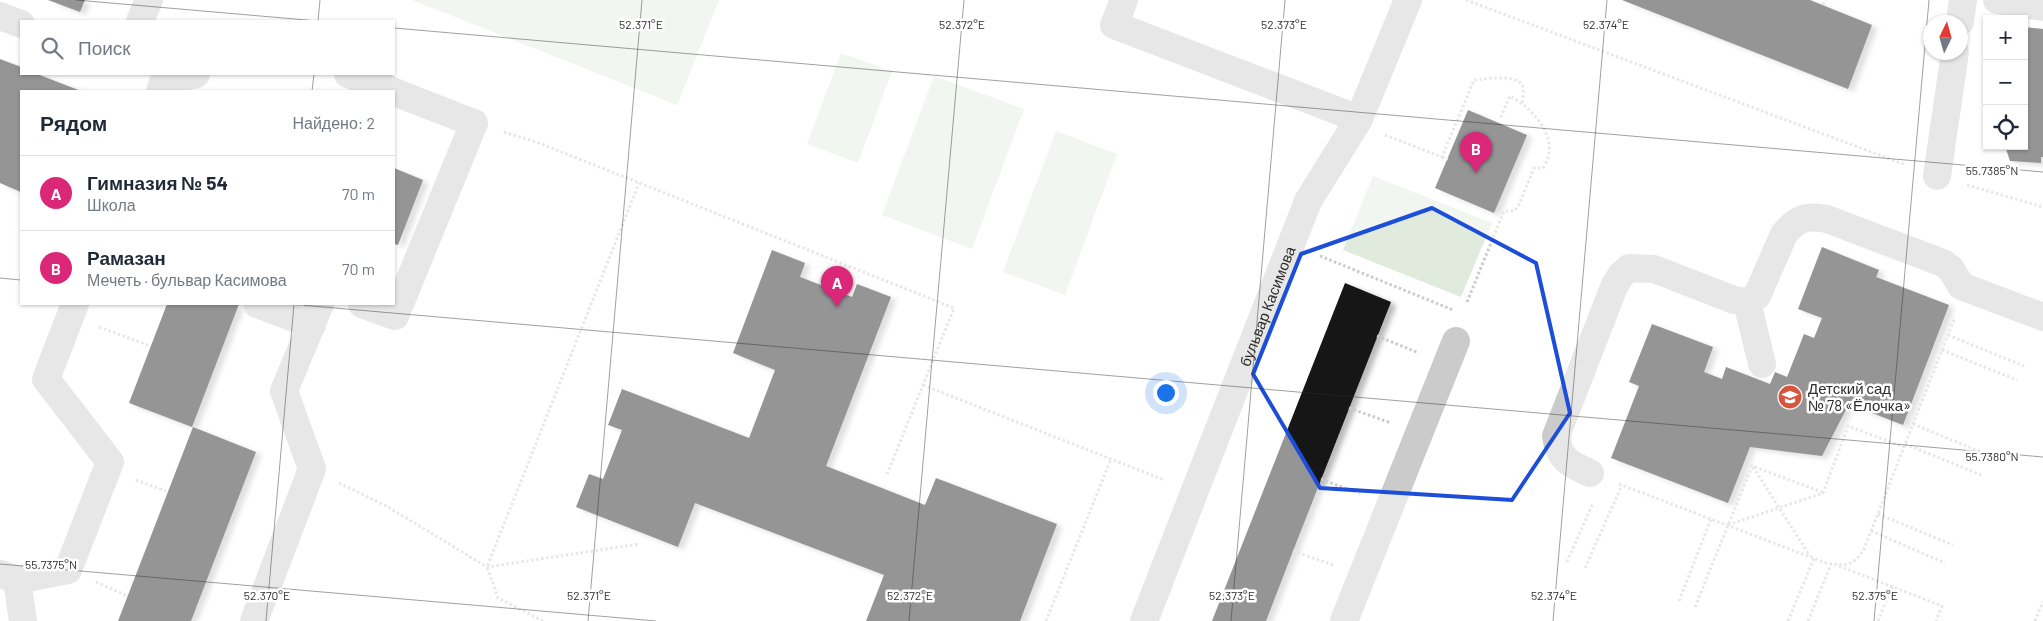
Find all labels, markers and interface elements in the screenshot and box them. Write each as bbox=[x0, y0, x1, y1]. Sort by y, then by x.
north arrow bbox=[1923, 15, 1968, 60]
map controls bbox=[1983, 15, 2028, 150]
button: + bbox=[1983, 15, 2028, 60]
text: 52.371°E bbox=[619, 17, 663, 31]
text: 52.372°E bbox=[939, 17, 985, 31]
text: 52.373°E bbox=[1261, 17, 1307, 31]
text: 52.374°E bbox=[1583, 17, 1629, 31]
search box bbox=[20, 20, 395, 75]
icon: search bbox=[38, 34, 66, 62]
text: Поиск bbox=[78, 36, 131, 59]
button: − bbox=[1983, 60, 2028, 105]
button: locate bbox=[1983, 105, 2028, 150]
text: Рядом bbox=[40, 110, 107, 135]
text: Найдено: 2 bbox=[292, 113, 375, 132]
pin: B bbox=[1460, 132, 1492, 173]
text: 55.7385°N bbox=[1966, 163, 2018, 177]
text: Гимназия № 54 bbox=[87, 171, 228, 194]
text: A bbox=[51, 184, 61, 203]
text: 70 m bbox=[342, 184, 375, 203]
text: Школа bbox=[87, 195, 136, 214]
street label: бульвар Касимова bbox=[1235, 243, 1299, 369]
text: Рамазан bbox=[87, 246, 166, 269]
text: B bbox=[51, 259, 61, 278]
text: 70 m bbox=[342, 259, 375, 278]
pin: A bbox=[821, 266, 853, 307]
text: Мечеть · бульвар Касимова bbox=[87, 270, 287, 289]
place label: Детский сад № 78 «Ёлочка» bbox=[1808, 379, 1911, 414]
your location bbox=[1153, 380, 1179, 406]
school or university icon: Детский сад № 78 «Ёлочка» bbox=[1777, 384, 1803, 410]
text: 55.7380°N bbox=[1965, 449, 2019, 463]
text: 55.7375°N bbox=[25, 557, 77, 571]
text: 52.370°E bbox=[244, 588, 290, 602]
text: 52.371°E bbox=[567, 588, 611, 602]
text: 52.372°E bbox=[887, 588, 933, 602]
text: 52.373°E bbox=[1209, 588, 1255, 602]
text: 52.374°E bbox=[1531, 588, 1577, 602]
text: 52.375°E bbox=[1852, 588, 1898, 602]

